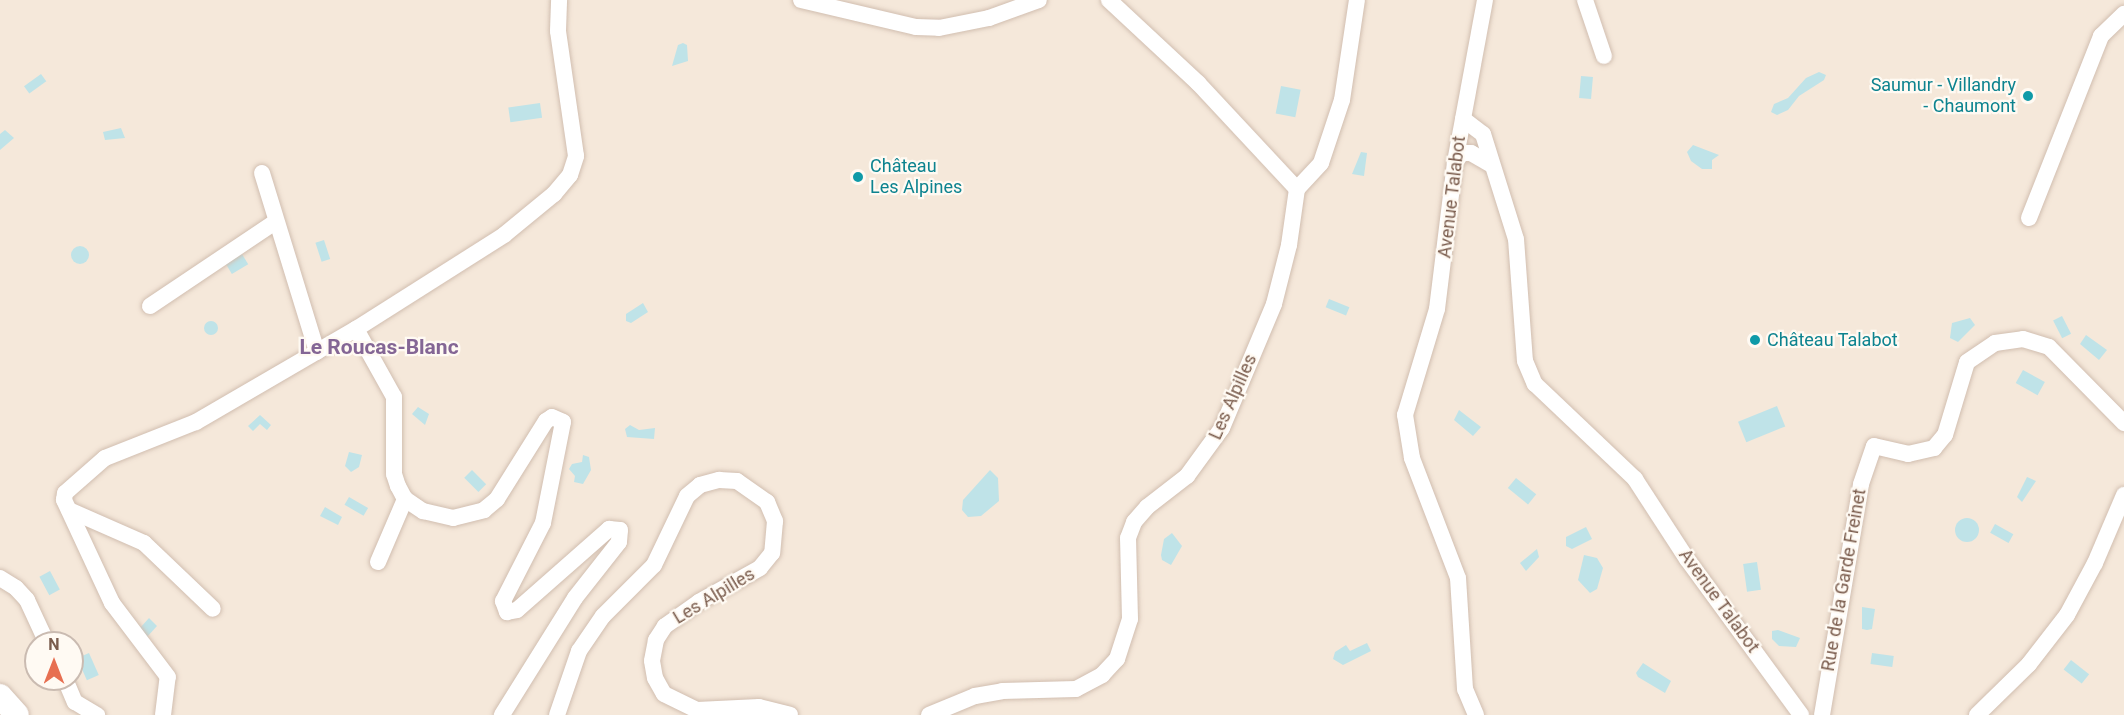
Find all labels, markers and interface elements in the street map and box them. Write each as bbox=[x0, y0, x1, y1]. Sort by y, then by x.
place label: Saumur - Villandry - Chaumont bbox=[1871, 75, 2016, 118]
marker: Saumur - Villandry - Chaumont bbox=[2021, 89, 2035, 103]
street label: Avenue Talabot bbox=[1434, 134, 1470, 260]
place label: Château Les Alpines bbox=[870, 156, 962, 198]
marker: Château Les Alpines bbox=[851, 170, 865, 184]
place label: Château Talabot bbox=[1767, 329, 1898, 351]
marker: Château Talabot bbox=[1748, 333, 1762, 347]
district label: Le Roucas-Blanc bbox=[299, 334, 459, 360]
street label: Les Alpilles bbox=[1205, 351, 1261, 443]
street label: Rue de la Garde Freinet bbox=[1817, 487, 1871, 673]
street label: Avenue Talabot bbox=[1674, 545, 1764, 657]
street label: Les Alpilles bbox=[669, 563, 759, 629]
north arrow bbox=[24, 631, 84, 691]
text: N bbox=[48, 635, 60, 654]

